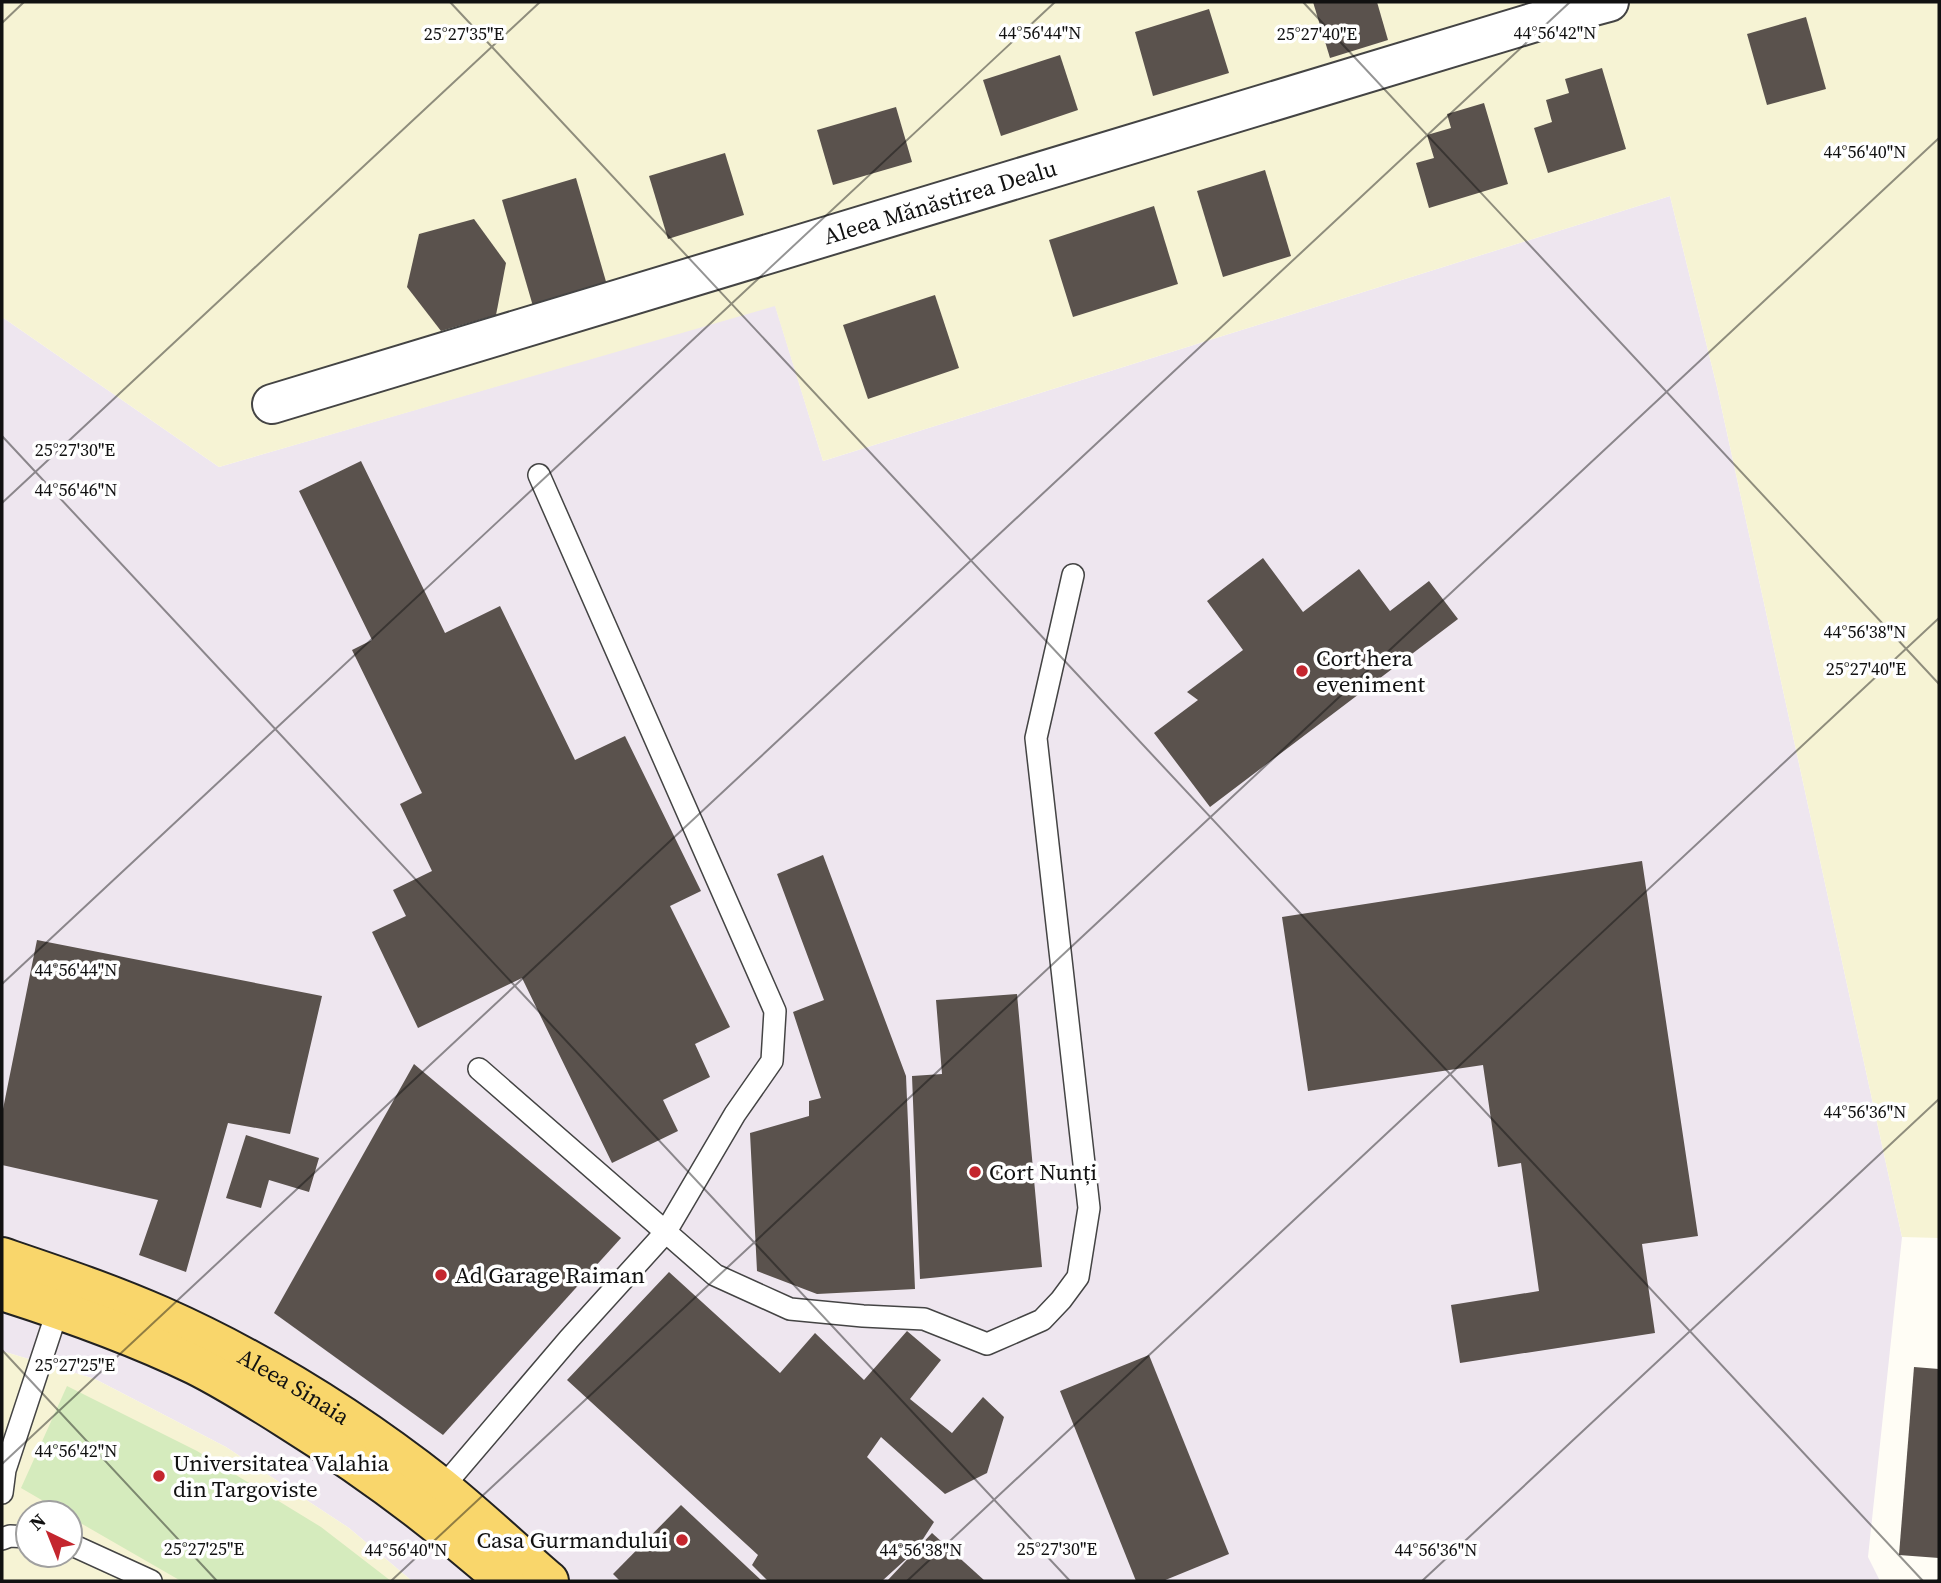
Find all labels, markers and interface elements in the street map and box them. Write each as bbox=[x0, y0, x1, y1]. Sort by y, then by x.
text: 44°56'44"N bbox=[999, 20, 1081, 45]
text: 44°56'42"N bbox=[1514, 20, 1596, 45]
text: 25°27'35"E bbox=[424, 21, 504, 46]
text: 25°27'40"E bbox=[1277, 21, 1357, 46]
text: 44°56'40"N bbox=[1824, 139, 1906, 164]
street label: Aleea Mănăstirea Dealu bbox=[820, 152, 1061, 252]
text: 25°27'30"E bbox=[35, 437, 115, 462]
text: 44°56'46"N bbox=[35, 477, 117, 502]
text: 44°56'38"N bbox=[1824, 619, 1906, 644]
place label: Cort hera eveniment bbox=[1316, 642, 1425, 700]
text: 25°27'40"E bbox=[1826, 656, 1906, 681]
marker: Cort hera eveniment bbox=[1294, 663, 1310, 679]
text: 44°56'44"N bbox=[35, 957, 117, 982]
text: 44°56'36"N bbox=[1824, 1099, 1906, 1124]
place label: Cort Nunți bbox=[989, 1156, 1097, 1188]
marker: Cort Nunți bbox=[967, 1164, 983, 1180]
place label: Ad Garage Raiman bbox=[455, 1259, 645, 1291]
marker: Ad Garage Raiman bbox=[433, 1267, 449, 1283]
street label: Aleea Sinaia bbox=[232, 1341, 356, 1433]
text: 25°27'25"E bbox=[35, 1352, 115, 1377]
text: 44°56'42"N bbox=[35, 1438, 117, 1463]
place label: Universitatea Valahia din Targoviste bbox=[173, 1447, 390, 1505]
marker: Universitatea Valahia din Targoviste bbox=[151, 1468, 167, 1484]
north arrow bbox=[14, 1499, 84, 1569]
text: N bbox=[23, 1507, 51, 1536]
place label: Casa Gurmandului bbox=[477, 1524, 668, 1556]
marker: Casa Gurmandului bbox=[674, 1532, 690, 1548]
text: 25°27'25"E bbox=[164, 1536, 244, 1561]
text: 25°27'30"E bbox=[1017, 1536, 1097, 1561]
text: 44°56'40"N bbox=[365, 1537, 447, 1562]
text: 44°56'38"N bbox=[880, 1537, 962, 1562]
text: 44°56'36"N bbox=[1395, 1537, 1477, 1562]

